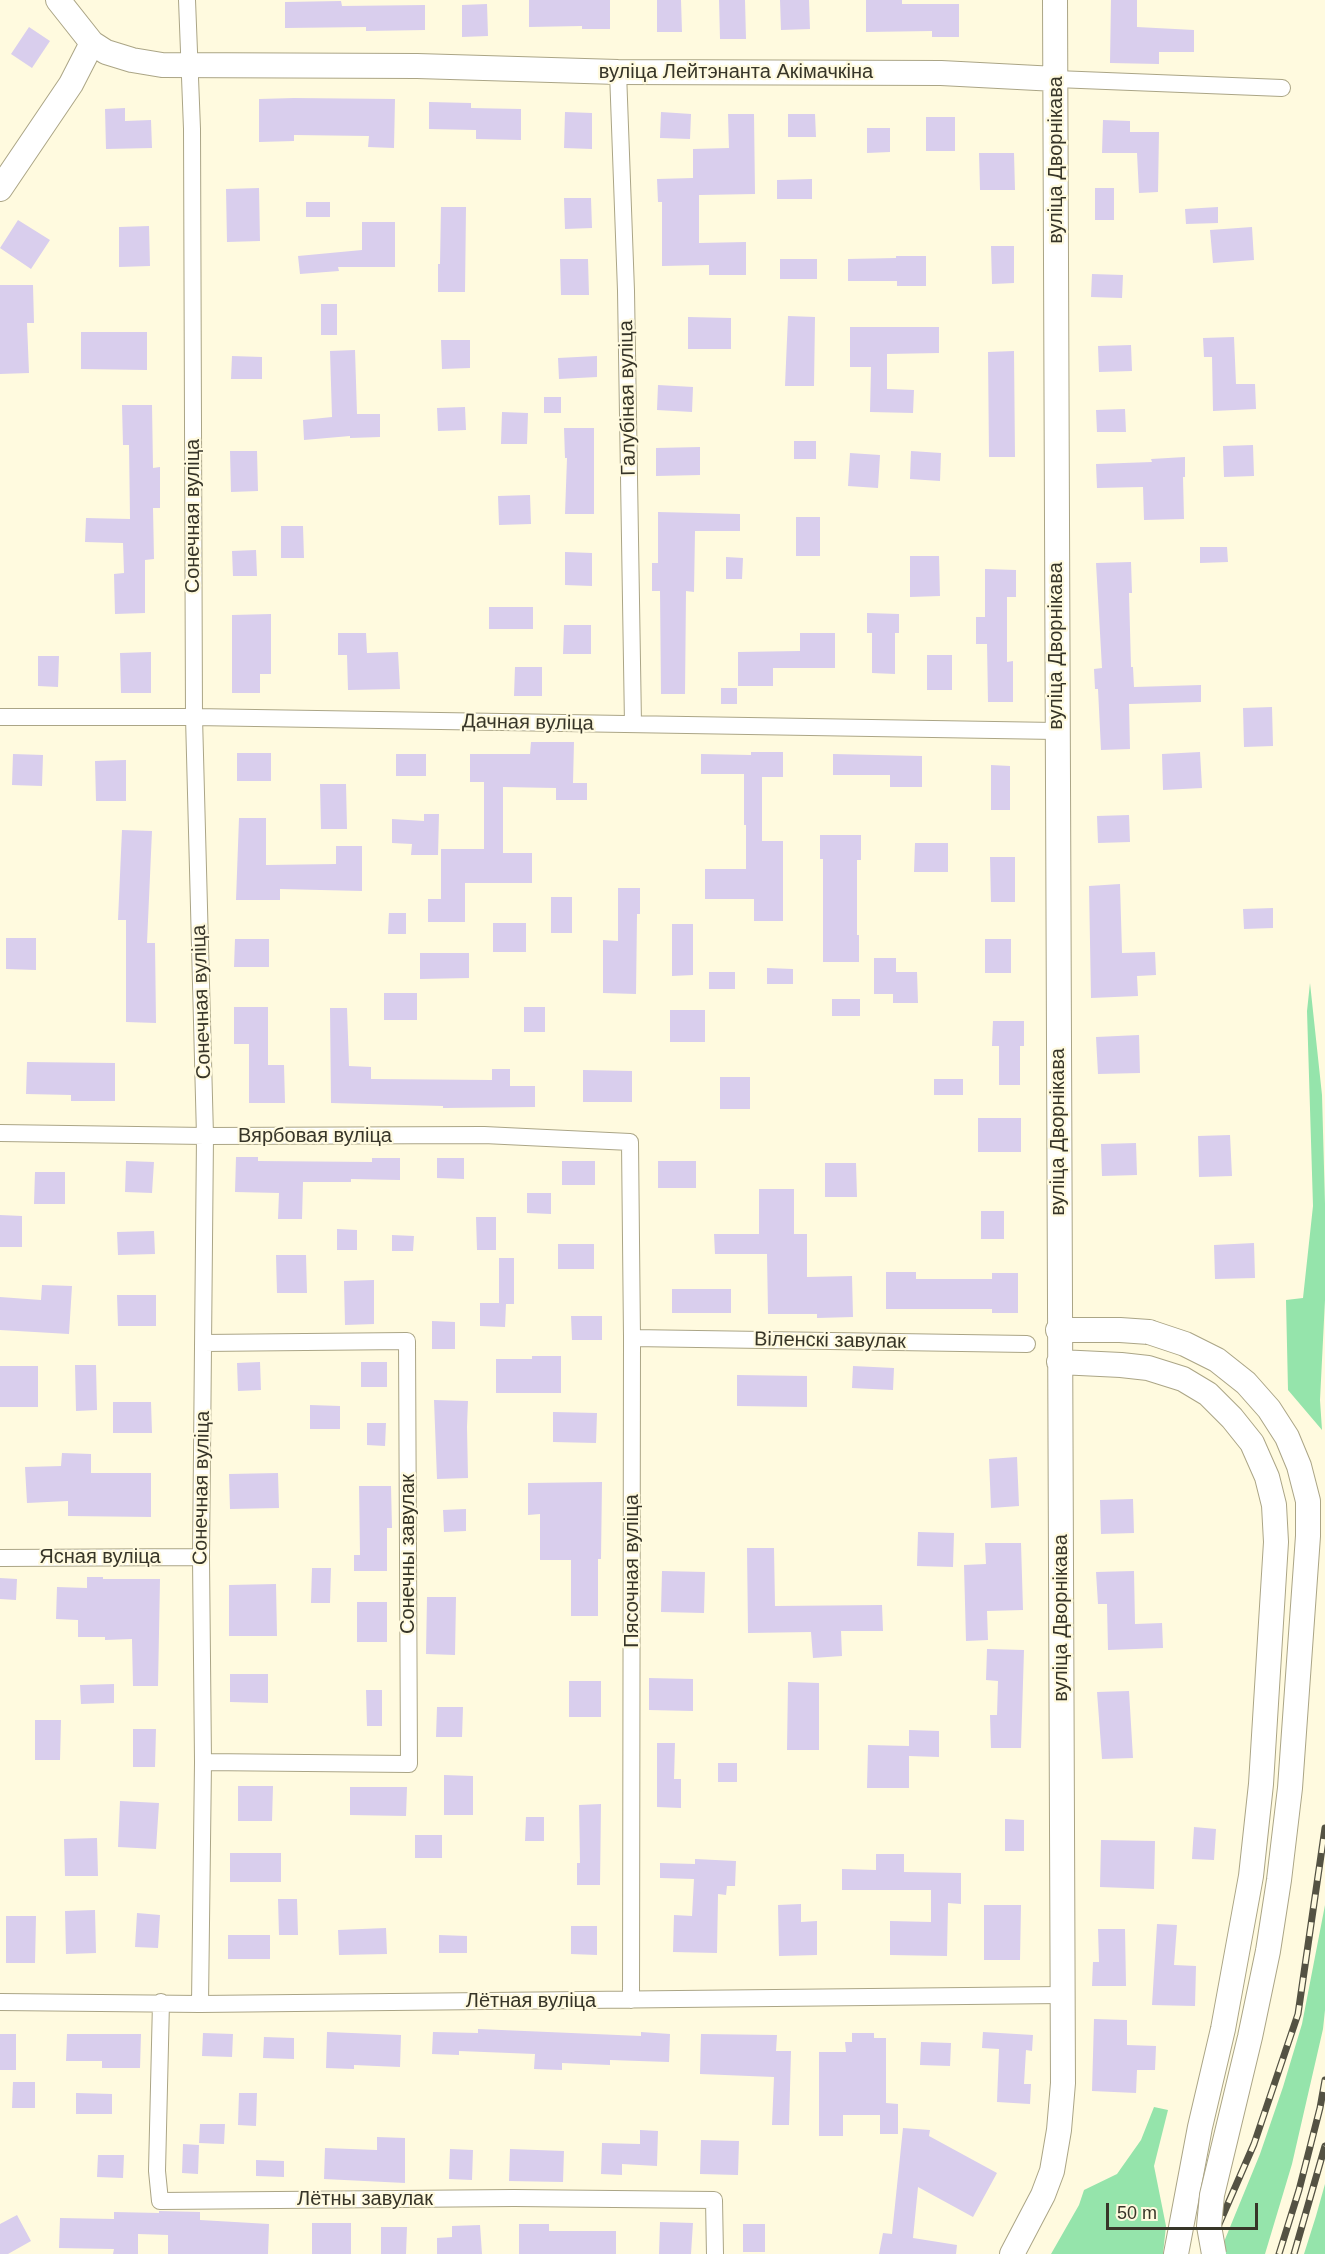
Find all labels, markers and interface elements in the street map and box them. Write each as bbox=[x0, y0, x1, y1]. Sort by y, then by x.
street label: вуліца Лейтэнанта Акімачкіна bbox=[599, 60, 873, 84]
street label: вуліца Дворнікава bbox=[1044, 76, 1068, 244]
street label: Галубіная вуліца bbox=[615, 320, 641, 476]
street label: Сонечная вуліца bbox=[181, 439, 205, 593]
street label: вуліца Дворнікава bbox=[1044, 562, 1068, 730]
street label: Дачная вуліца bbox=[462, 710, 594, 736]
street label: Сонечная вуліца bbox=[187, 924, 217, 1080]
street label: вуліца Дворнікава bbox=[1046, 1048, 1070, 1216]
street label: Вярбовая вуліца bbox=[238, 1124, 392, 1148]
street label: Віленскі завулак bbox=[754, 1328, 906, 1354]
street label: Сонечная вуліца bbox=[189, 1411, 215, 1565]
street label: Сонечны завулак bbox=[396, 1474, 420, 1634]
street label: Пясочная вуліца bbox=[620, 1494, 644, 1648]
street label: вуліца Дворнікава bbox=[1049, 1534, 1073, 1702]
street label: Ясная вуліца bbox=[39, 1545, 161, 1569]
street label: Лётная вуліца bbox=[466, 1989, 596, 2013]
street label: Лётны завулак bbox=[297, 2187, 433, 2211]
scale bar bbox=[1109, 2191, 1260, 2229]
text: 50 m bbox=[1117, 2203, 1157, 2223]

